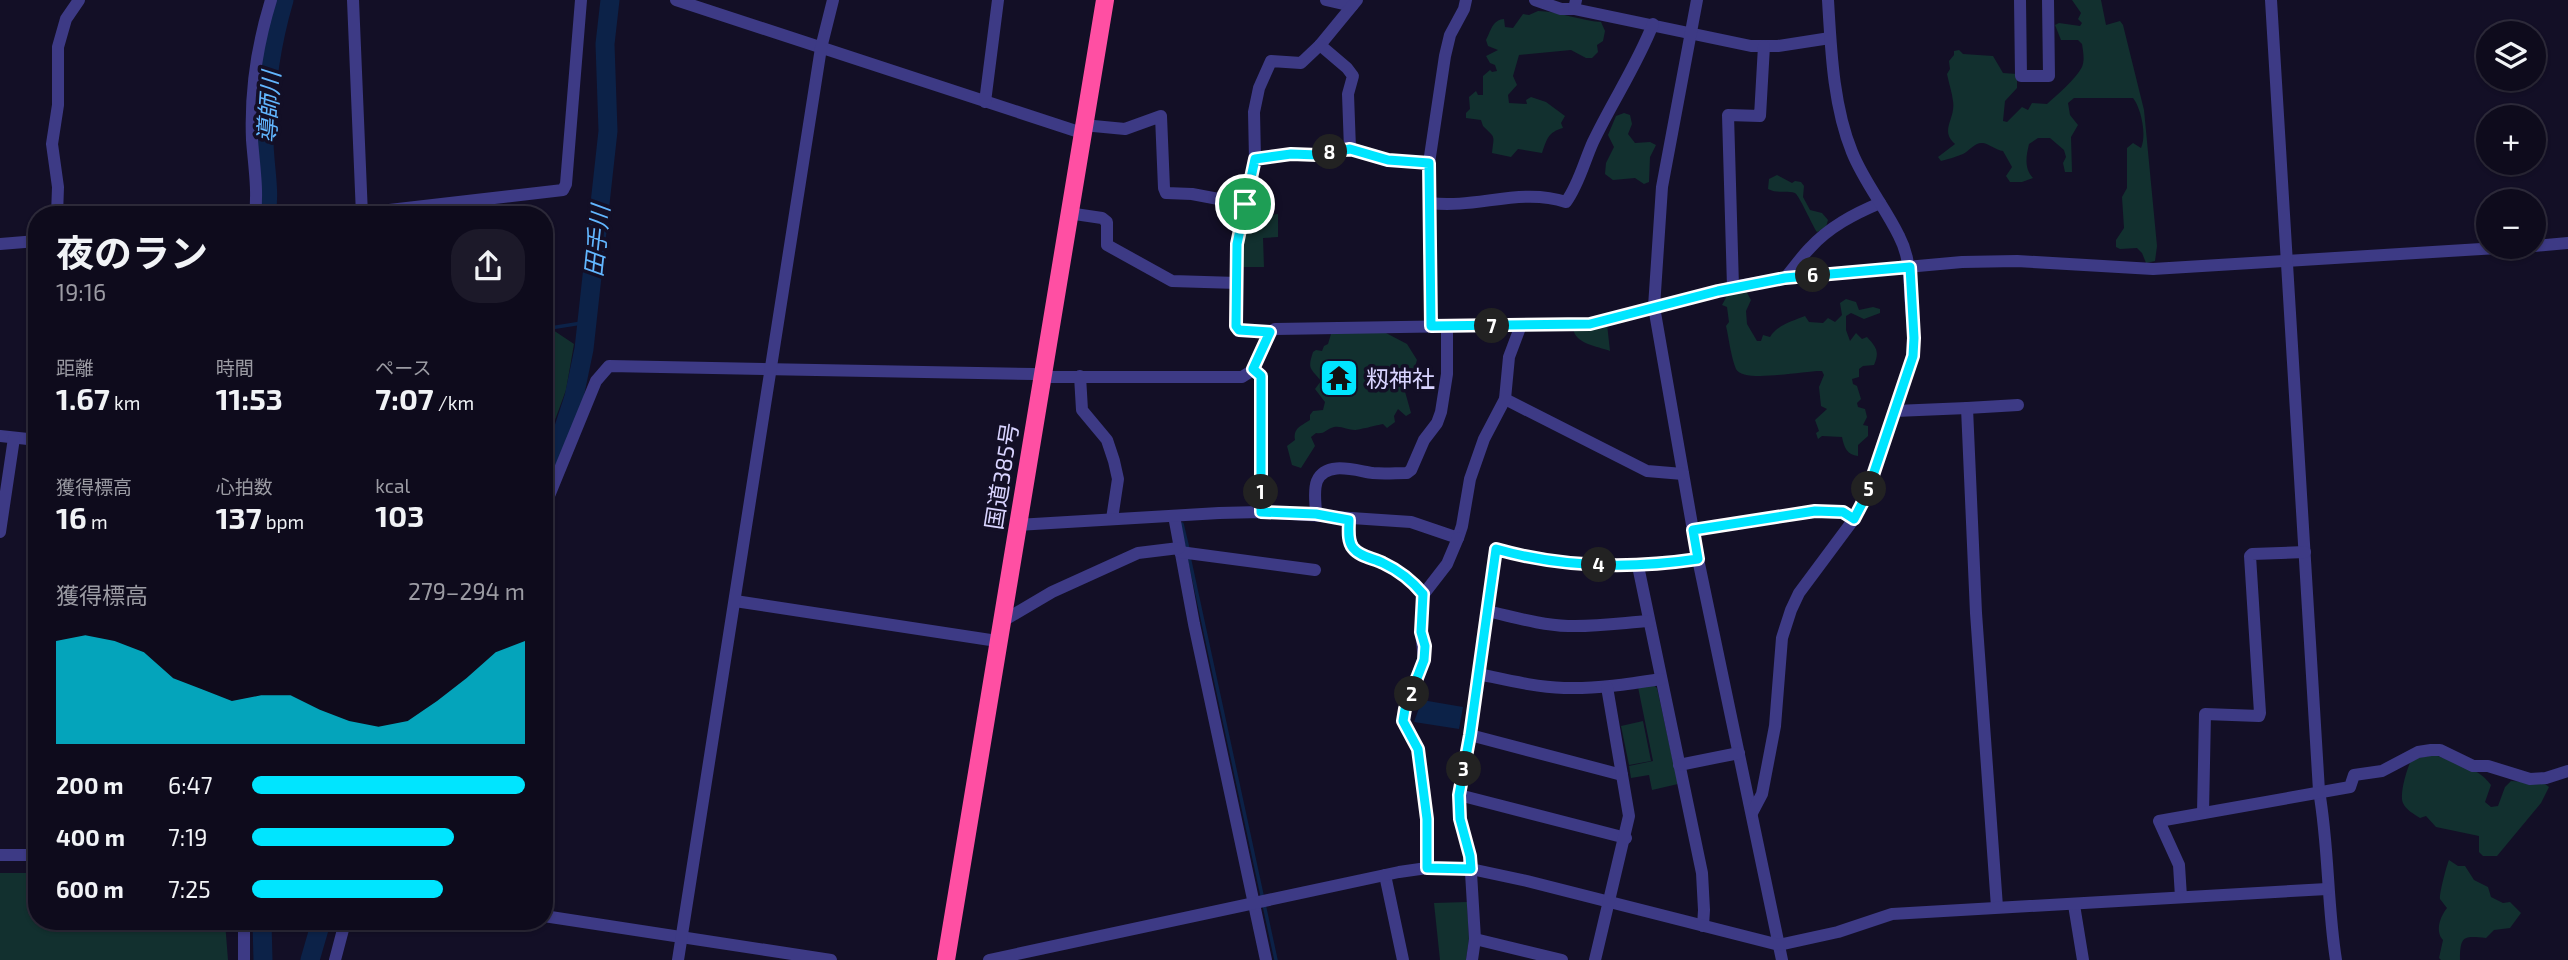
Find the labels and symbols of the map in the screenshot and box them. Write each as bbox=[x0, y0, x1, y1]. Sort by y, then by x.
water label: 導師川 bbox=[251, 67, 285, 144]
pin: 8 bbox=[1312, 134, 1348, 170]
pin bbox=[1215, 174, 1275, 234]
water label: 田手川 bbox=[578, 201, 614, 278]
pin: 6 bbox=[1796, 258, 1830, 292]
pin: 7 bbox=[1474, 308, 1510, 344]
temple icon: 籾神社 bbox=[1318, 357, 1360, 399]
place label: 籾神社 bbox=[1366, 364, 1435, 392]
street label: 国道385号 bbox=[979, 420, 1023, 532]
pin: 5 bbox=[1852, 472, 1886, 506]
pin: 1 bbox=[1244, 475, 1278, 510]
pin: 4 bbox=[1582, 548, 1616, 582]
pin: 2 bbox=[1394, 676, 1430, 712]
pin: 3 bbox=[1446, 752, 1482, 786]

